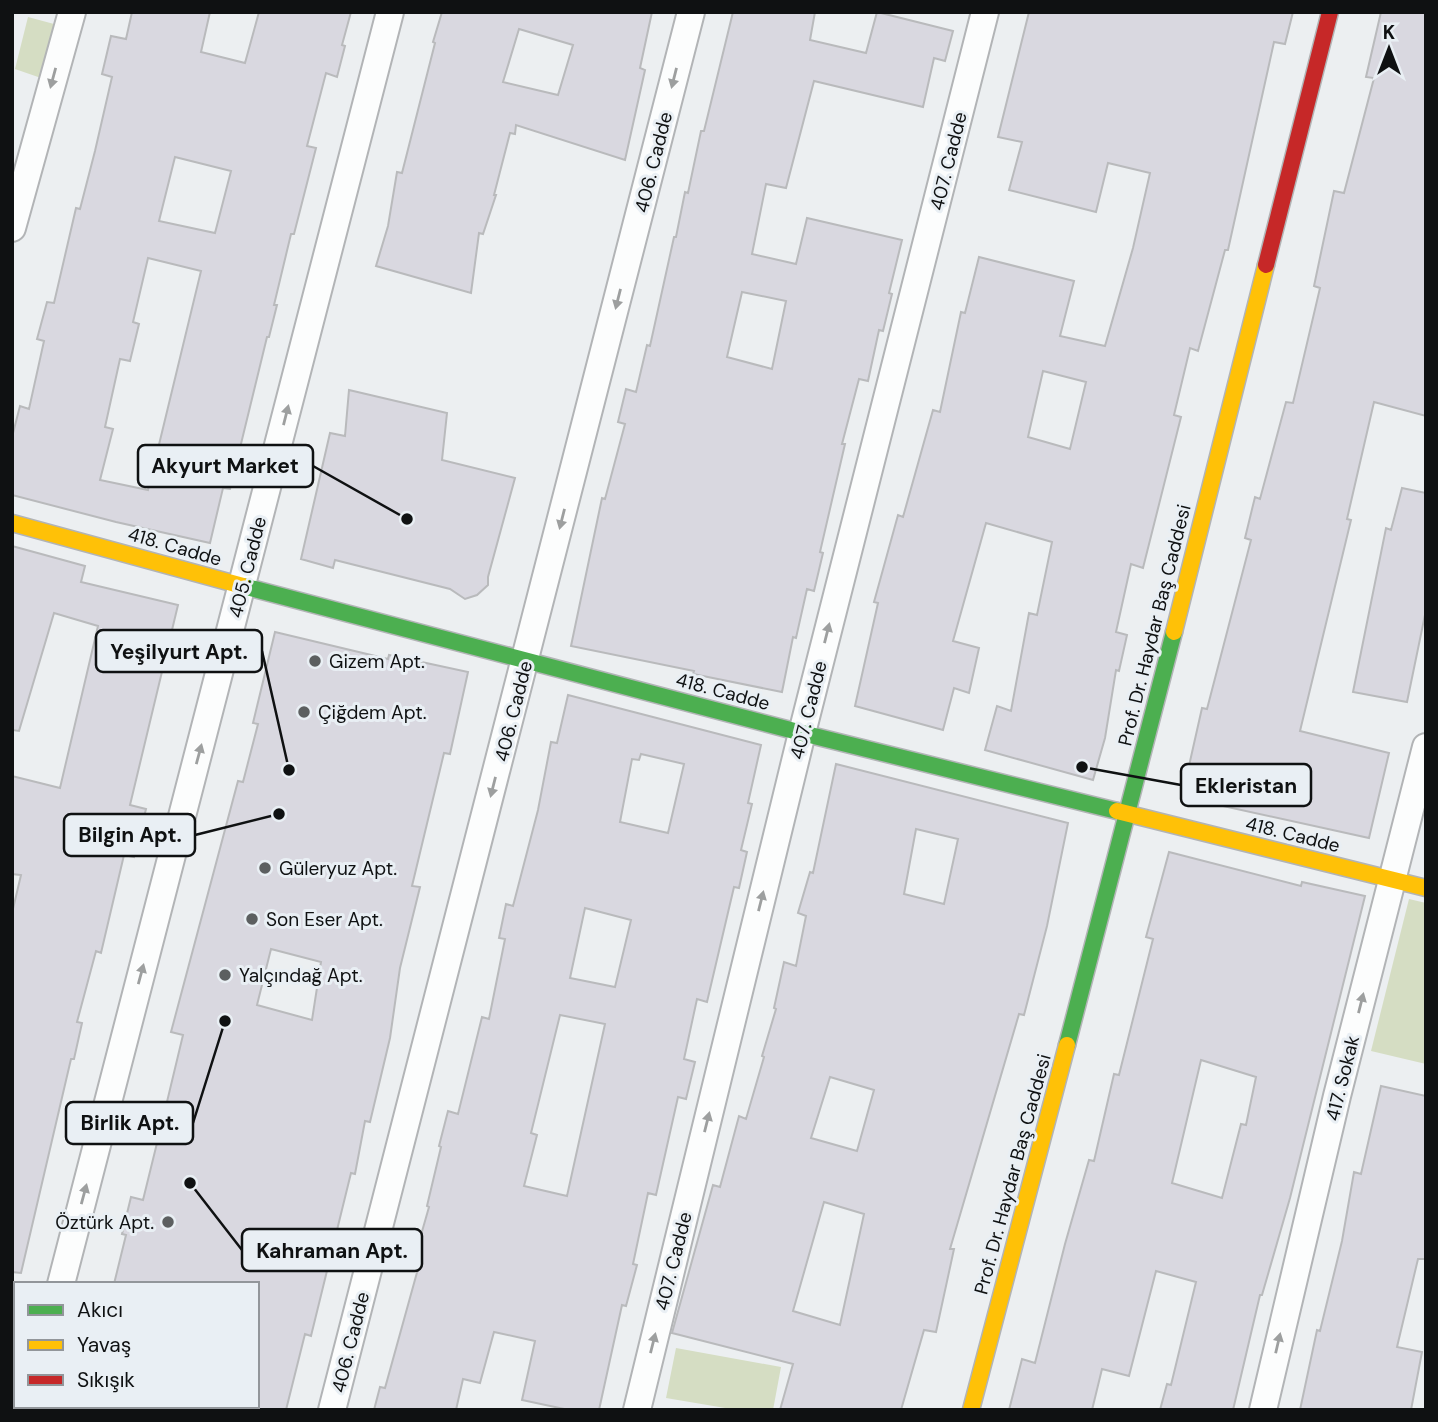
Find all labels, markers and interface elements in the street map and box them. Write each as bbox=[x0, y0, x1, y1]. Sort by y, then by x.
north arrow bbox=[1354, 14, 1424, 84]
text: K bbox=[1383, 20, 1395, 45]
one-way arrow bbox=[48, 68, 58, 89]
one-way arrow bbox=[668, 68, 679, 90]
street label: 406. Cadde bbox=[629, 109, 678, 215]
street label: 407. Cadde bbox=[924, 109, 973, 213]
one-way arrow bbox=[612, 288, 623, 310]
one-way arrow bbox=[281, 404, 292, 426]
callout: Akyurt Market bbox=[138, 445, 313, 487]
text: Akyurt Market bbox=[151, 452, 299, 480]
street label: Prof. Dr. Haydar Baş Caddesi bbox=[1112, 502, 1197, 748]
one-way arrow bbox=[556, 508, 567, 530]
street label: 405. Cadde bbox=[223, 514, 272, 620]
street label: 418. Cadde bbox=[125, 521, 225, 572]
one-way arrow bbox=[822, 622, 833, 644]
callout: Yeşilyurt Apt. bbox=[96, 630, 262, 672]
text: Yeşilyurt Apt. bbox=[110, 638, 248, 666]
place label: Gizem Apt. bbox=[329, 649, 425, 674]
marker: Gizem Apt. bbox=[307, 653, 323, 669]
street label: 406. Cadde bbox=[489, 658, 538, 764]
street label: 407. Cadde bbox=[784, 658, 833, 762]
street label: 418. Cadde bbox=[673, 667, 773, 716]
place label: Çiğdem Apt. bbox=[318, 700, 426, 725]
marker: Çiğdem Apt. bbox=[296, 704, 312, 720]
one-way arrow bbox=[194, 743, 204, 764]
callout: Ekleristan bbox=[1181, 764, 1311, 806]
text: Ekleristan bbox=[1195, 772, 1297, 800]
one-way arrow bbox=[487, 776, 498, 798]
street label: 418. Cadde bbox=[1243, 811, 1343, 858]
callout: Bilgin Apt. bbox=[64, 814, 195, 856]
text: Bilgin Apt. bbox=[78, 821, 182, 849]
place label: Güleryuz Apt. bbox=[279, 856, 397, 881]
marker: Güleryuz Apt. bbox=[257, 860, 273, 876]
one-way arrow bbox=[756, 890, 767, 912]
place label: Son Eser Apt. bbox=[266, 907, 383, 932]
marker: Son Eser Apt. bbox=[244, 911, 260, 927]
one-way arrow bbox=[136, 963, 147, 985]
place label: Yalçındağ Apt. bbox=[239, 963, 362, 988]
marker: Yalçındağ Apt. bbox=[217, 967, 233, 983]
one-way arrow bbox=[1356, 992, 1367, 1014]
street label: 417. Sokak bbox=[1320, 1032, 1365, 1123]
street label: Prof. Dr. Haydar Baş Caddesi bbox=[968, 1051, 1057, 1297]
callout: Birlik Apt. bbox=[66, 1102, 193, 1144]
text: Birlik Apt. bbox=[81, 1109, 179, 1137]
one-way arrow bbox=[702, 1111, 713, 1133]
one-way arrow bbox=[79, 1183, 90, 1205]
street label: 407. Cadde bbox=[649, 1209, 698, 1313]
place label: Öztürk Apt. bbox=[55, 1210, 154, 1235]
marker: Öztürk Apt. bbox=[160, 1214, 176, 1230]
callout: Kahraman Apt. bbox=[242, 1229, 422, 1271]
text: Kahraman Apt. bbox=[256, 1237, 408, 1265]
legend bbox=[14, 1282, 259, 1408]
street label: 406. Cadde bbox=[326, 1289, 375, 1395]
text: Akıcı bbox=[77, 1296, 123, 1324]
text: Yavaş bbox=[77, 1331, 131, 1359]
one-way arrow bbox=[648, 1332, 659, 1354]
one-way arrow bbox=[1273, 1332, 1284, 1354]
text: Sıkışık bbox=[77, 1366, 135, 1394]

